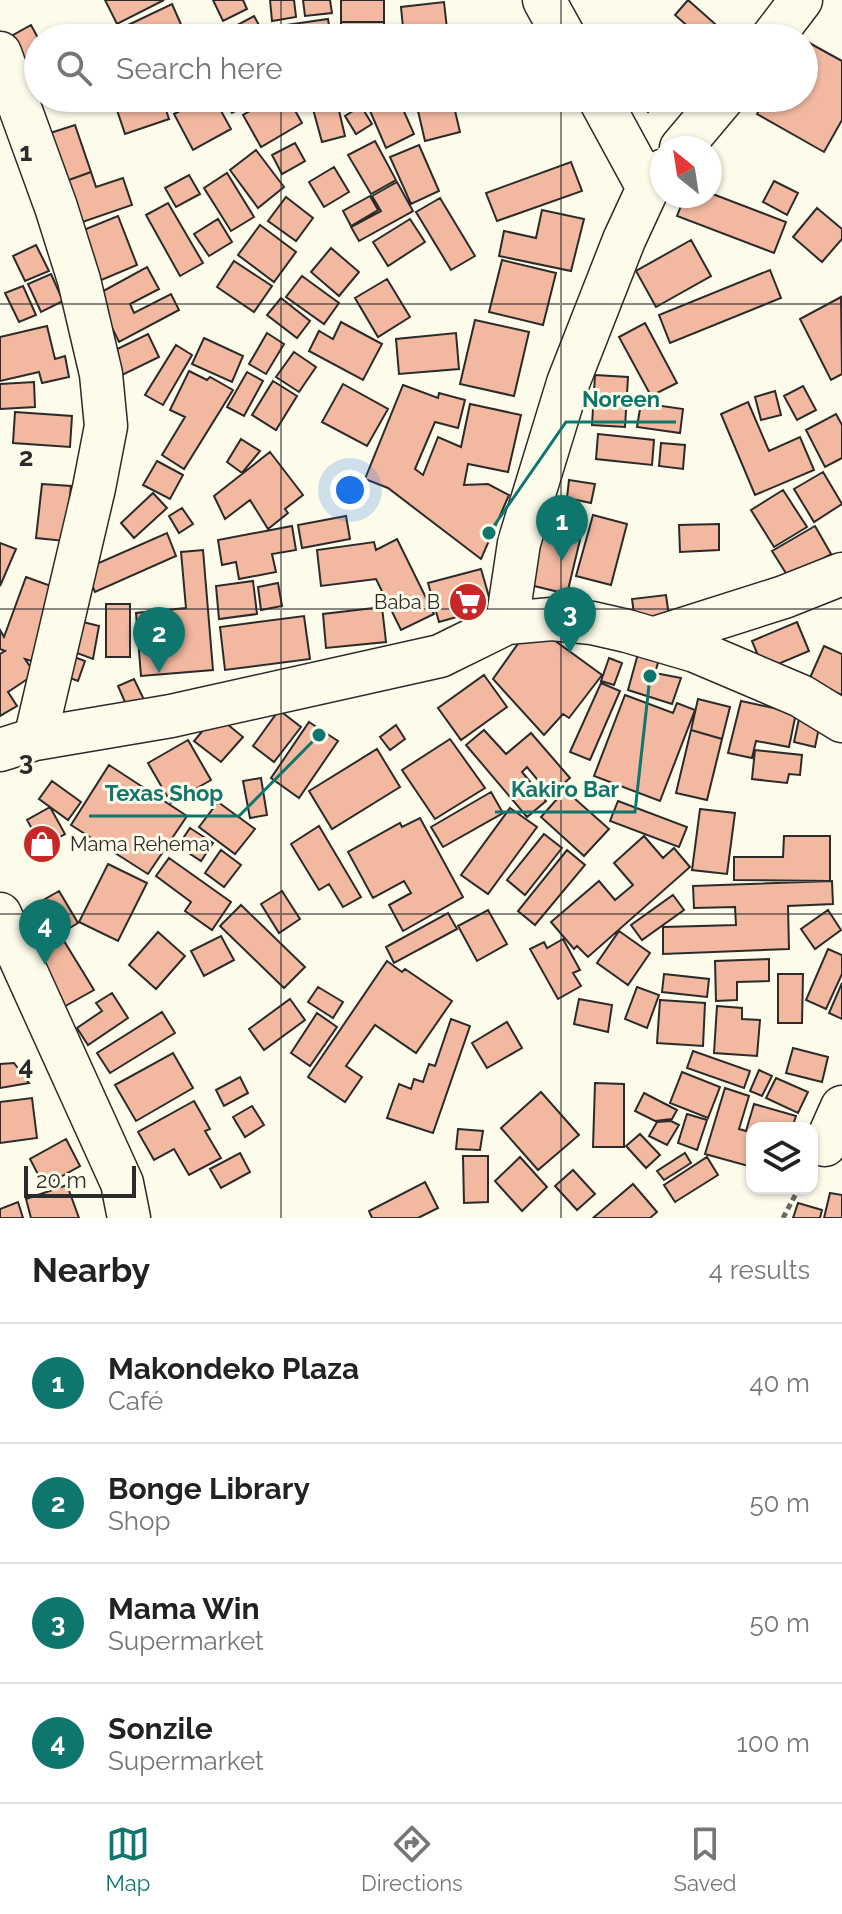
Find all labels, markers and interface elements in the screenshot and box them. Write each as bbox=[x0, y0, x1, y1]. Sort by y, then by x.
search box bbox=[24, 24, 818, 112]
icon: search bbox=[52, 46, 96, 90]
text: Search here bbox=[116, 51, 283, 86]
north arrow bbox=[650, 136, 722, 208]
text: 1 bbox=[20, 137, 33, 167]
callout: Noreen bbox=[566, 376, 676, 422]
text: Noreen bbox=[582, 386, 660, 412]
text: 2 bbox=[19, 442, 33, 472]
your location bbox=[330, 470, 370, 510]
pin: 1 bbox=[536, 495, 588, 561]
supermarket icon: Baba B bbox=[447, 581, 489, 623]
pin: 3 bbox=[544, 587, 596, 653]
place label: Baba B bbox=[374, 590, 440, 614]
pin: 2 bbox=[133, 607, 185, 673]
text: 3 bbox=[19, 746, 33, 776]
callout: Kakiro Bar bbox=[495, 766, 635, 812]
callout: Texas Shop bbox=[89, 770, 239, 816]
text: Kakiro Bar bbox=[511, 776, 620, 802]
text: Texas Shop bbox=[105, 780, 223, 806]
shop icon: Mama Rehema bbox=[21, 823, 63, 865]
place label: Mama Rehema bbox=[70, 832, 210, 856]
pin: 4 bbox=[19, 899, 71, 965]
text: 4 bbox=[19, 1051, 33, 1081]
map controls bbox=[746, 1122, 818, 1194]
button: layers bbox=[746, 1122, 818, 1194]
scale bar bbox=[24, 1162, 136, 1198]
text: 20 m bbox=[36, 1167, 87, 1193]
text: Nearby bbox=[32, 1250, 150, 1290]
text: 4 results bbox=[709, 1255, 810, 1285]
text: Makondeko Plaza bbox=[108, 1351, 359, 1386]
text: 1 bbox=[52, 1368, 64, 1398]
text: 40 m bbox=[749, 1368, 810, 1398]
text: Café bbox=[108, 1386, 163, 1416]
text: Bonge Library bbox=[108, 1471, 310, 1506]
text: 2 bbox=[51, 1488, 65, 1518]
text: 50 m bbox=[749, 1488, 810, 1518]
text: Shop bbox=[108, 1506, 170, 1536]
text: Mama Win bbox=[108, 1591, 260, 1626]
text: 3 bbox=[51, 1608, 65, 1638]
text: 50 m bbox=[749, 1608, 810, 1638]
text: Supermarket bbox=[108, 1626, 264, 1656]
text: Sonzile bbox=[108, 1711, 213, 1746]
text: 4 bbox=[51, 1728, 65, 1758]
text: 100 m bbox=[737, 1728, 810, 1758]
text: Supermarket bbox=[108, 1746, 264, 1776]
tab: Map bbox=[105, 1822, 150, 1896]
tab: Directions bbox=[361, 1822, 463, 1896]
tab: Saved bbox=[674, 1822, 737, 1896]

